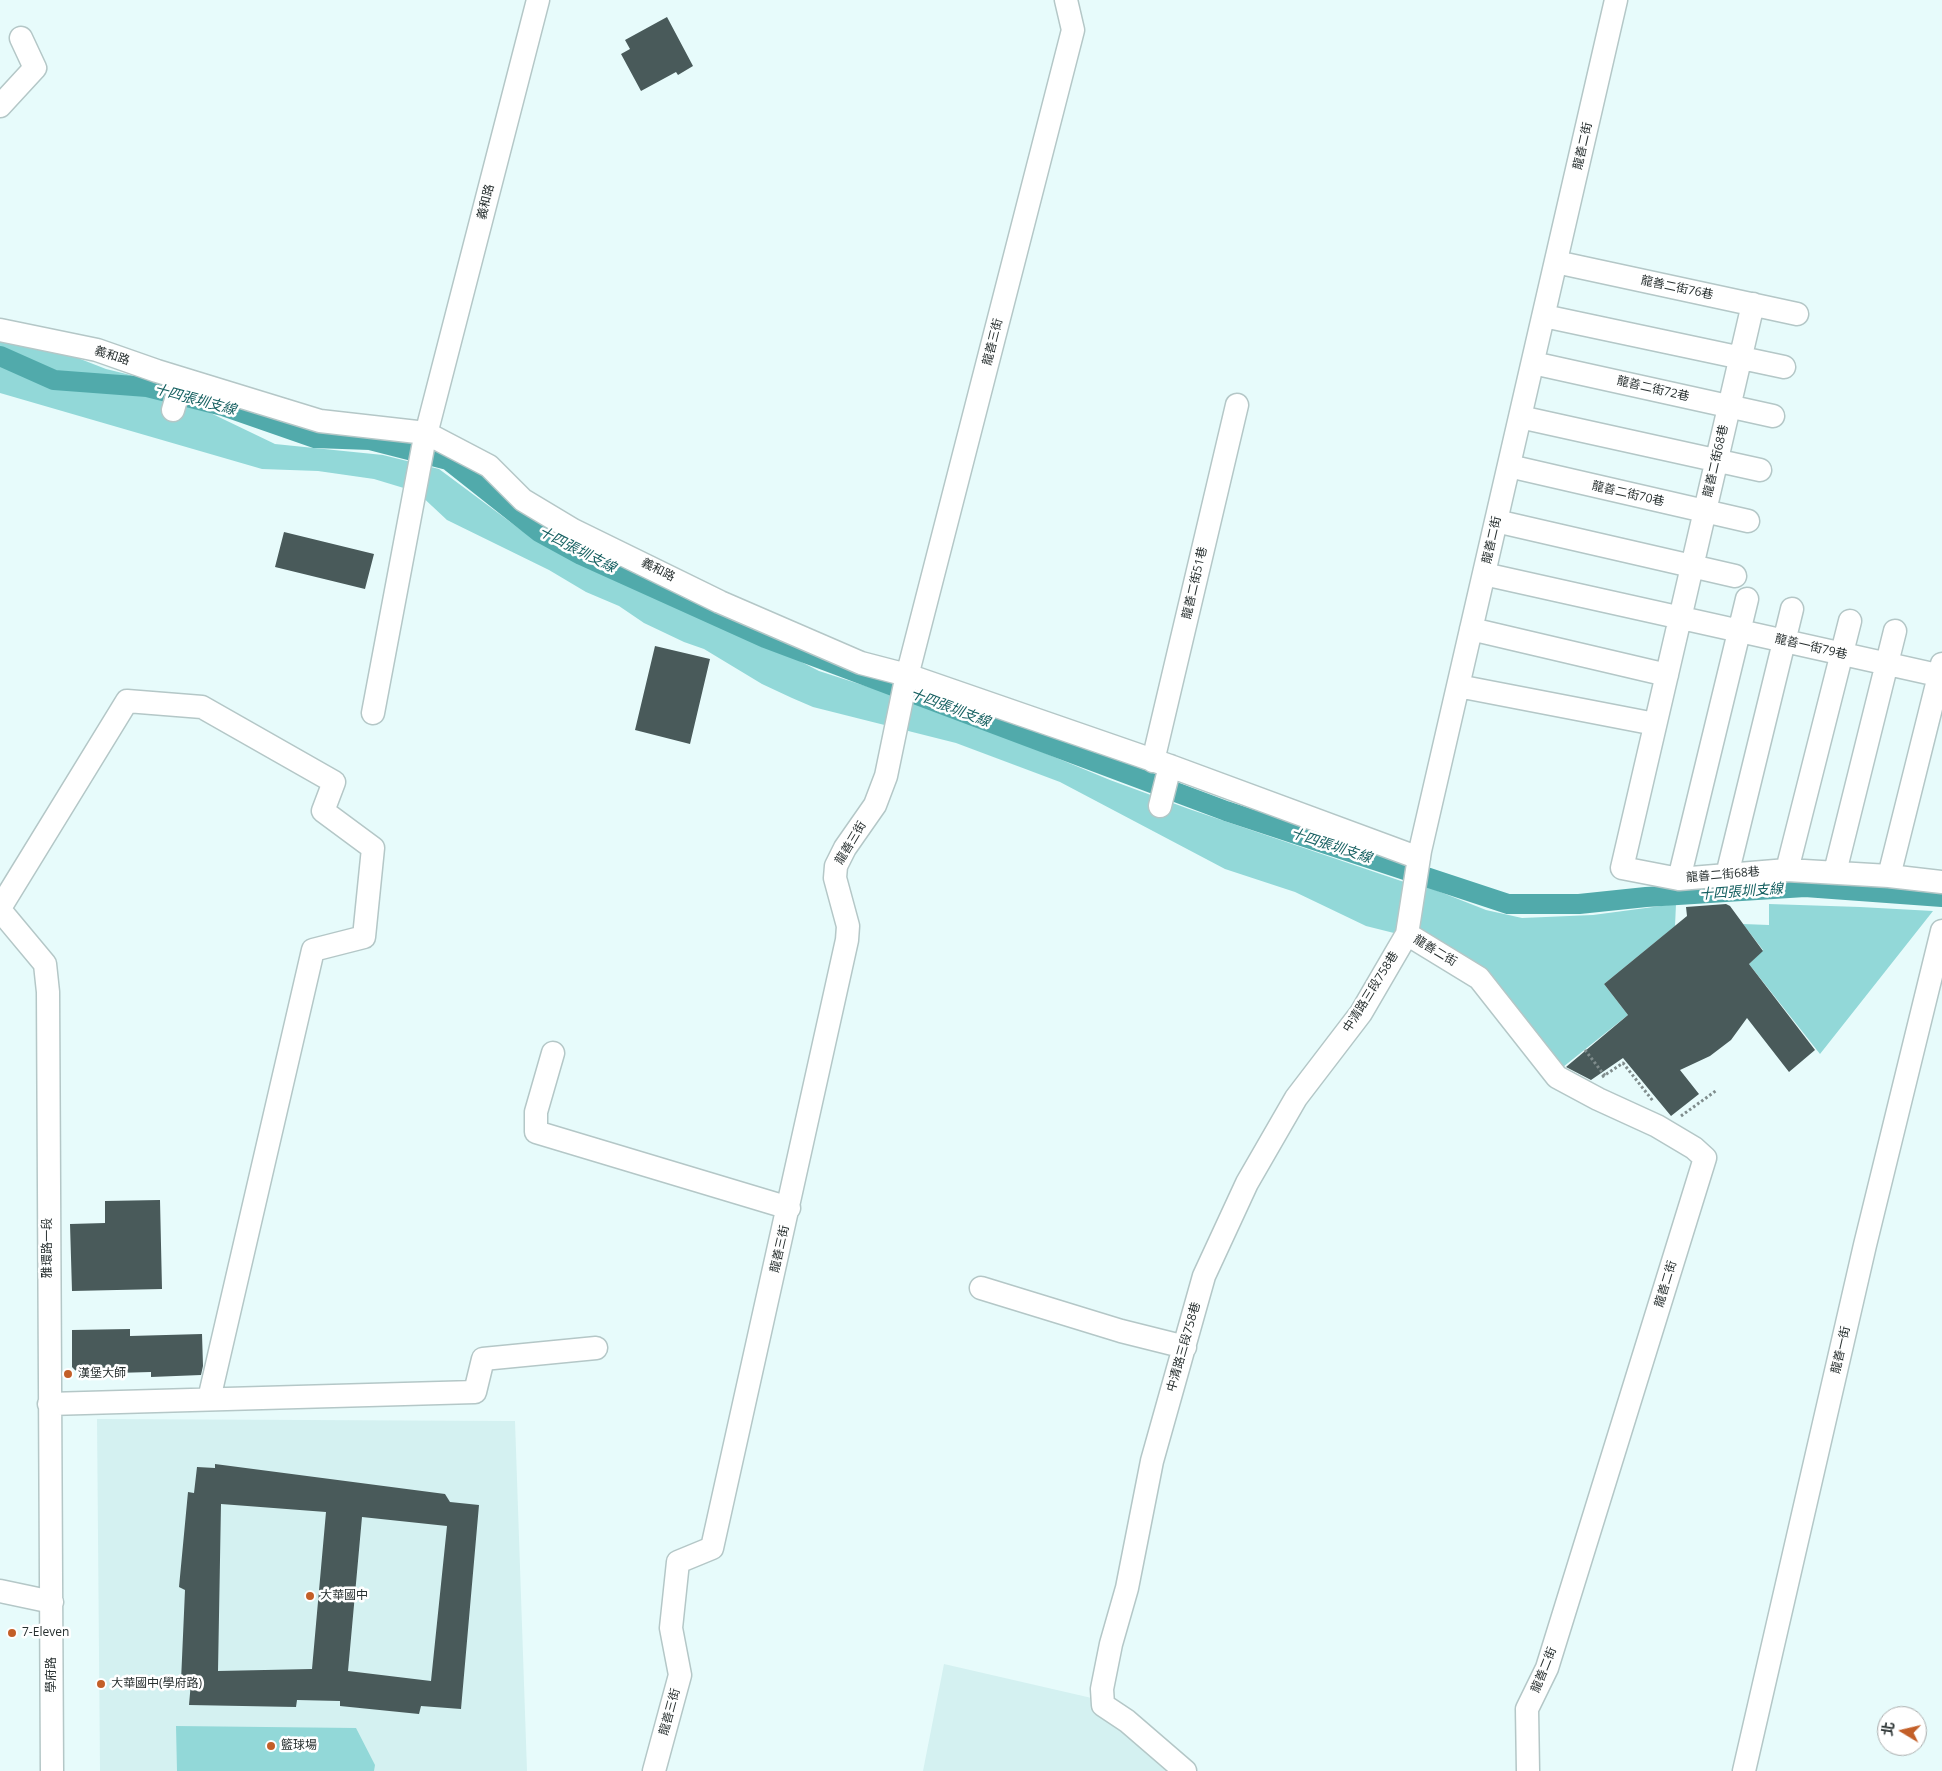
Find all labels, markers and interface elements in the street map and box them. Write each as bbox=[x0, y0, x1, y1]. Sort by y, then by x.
street label: 龍善二街 bbox=[1571, 121, 1595, 171]
street label: 義和路 bbox=[475, 183, 497, 221]
street label: 龍善二街76巷 bbox=[1639, 273, 1715, 303]
street label: 龍善三街 bbox=[980, 317, 1006, 367]
street label: 義和路 bbox=[93, 344, 131, 368]
street label: 龍善二街72巷 bbox=[1615, 374, 1691, 404]
water label: 十四張圳支線 bbox=[152, 381, 238, 419]
street label: 龍善二街68巷 bbox=[1701, 423, 1731, 499]
street label: 龍善二街70巷 bbox=[1590, 479, 1666, 509]
street label: 龍善二街 bbox=[1480, 515, 1504, 565]
water label: 十四張圳支線 bbox=[536, 523, 618, 577]
street label: 龍善二街51巷 bbox=[1180, 545, 1210, 621]
street label: 義和路 bbox=[639, 555, 677, 585]
street label: 龍善一街79巷 bbox=[1773, 632, 1849, 662]
water label: 十四張圳支線 bbox=[908, 685, 992, 731]
street label: 龍善三街 bbox=[832, 819, 870, 867]
water label: 十四張圳支線 bbox=[1288, 825, 1374, 867]
street label: 龍善二街68巷 bbox=[1686, 865, 1760, 885]
water label: 十四張圳支線 bbox=[1699, 881, 1783, 903]
street label: 龍善二街 bbox=[1411, 932, 1459, 970]
street label: 中清路三段758巷 bbox=[1340, 949, 1402, 1035]
street label: 雅環路一段 bbox=[41, 1218, 55, 1278]
street label: 龍善三街 bbox=[768, 1224, 792, 1274]
street label: 龍善二街 bbox=[1652, 1259, 1680, 1309]
street label: 中清路三段758巷 bbox=[1164, 1301, 1204, 1393]
street label: 龍善一街 bbox=[1829, 1325, 1853, 1375]
place label: 漢堡大師 bbox=[78, 1367, 126, 1381]
marker: 漢堡大師 bbox=[62, 1368, 74, 1380]
place label: 大華國中 bbox=[320, 1589, 368, 1603]
marker: 大華國中 bbox=[304, 1590, 316, 1602]
place label: 7-Eleven bbox=[22, 1626, 69, 1640]
marker: 7-Eleven bbox=[6, 1627, 18, 1639]
street label: 龍善二街 bbox=[1528, 1645, 1560, 1695]
street label: 學府路 bbox=[45, 1657, 59, 1693]
place label: 大華國中(學府路) bbox=[111, 1677, 202, 1691]
marker: 大華國中(學府路) bbox=[95, 1678, 107, 1690]
street label: 龍善三街 bbox=[657, 1687, 683, 1737]
north arrow bbox=[1877, 1706, 1927, 1756]
text: 北 bbox=[1877, 1720, 1898, 1737]
place label: 籃球場 bbox=[281, 1739, 317, 1753]
marker: 籃球場 bbox=[265, 1740, 277, 1752]

